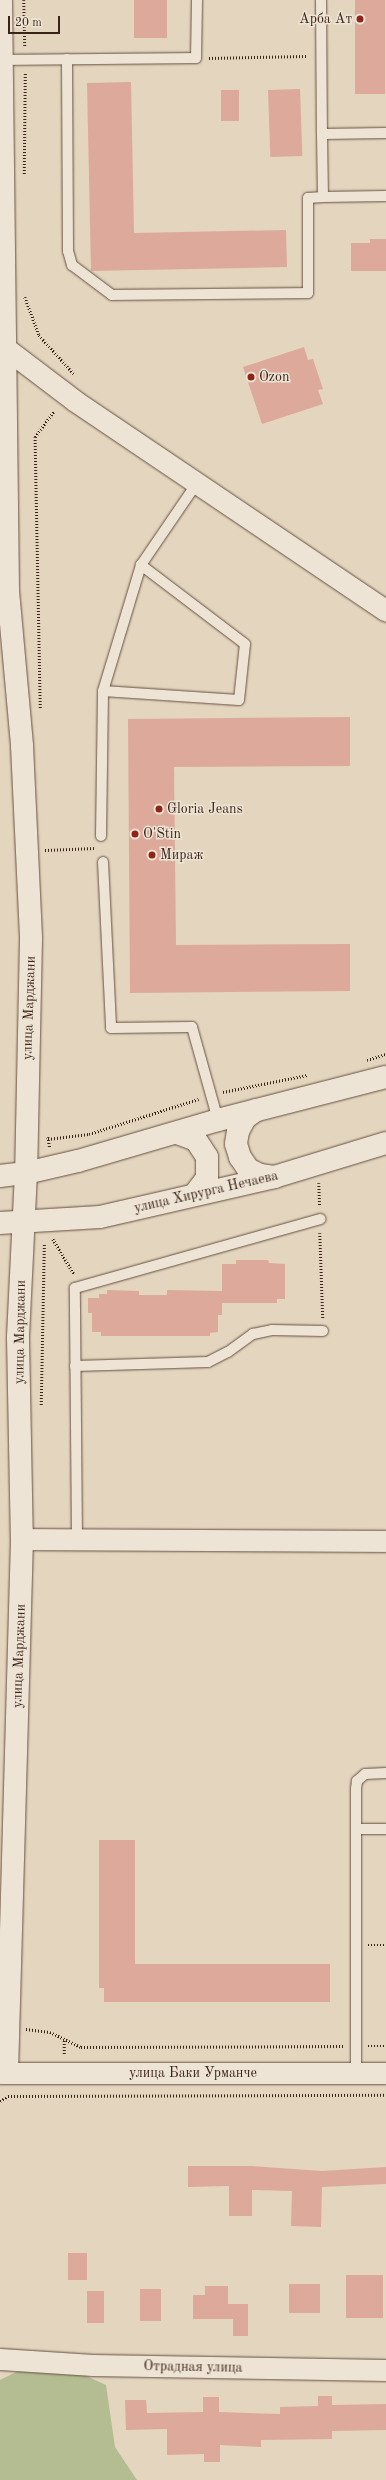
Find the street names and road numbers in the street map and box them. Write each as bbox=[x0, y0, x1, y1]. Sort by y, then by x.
street label: улица Марджани bbox=[19, 956, 39, 1060]
street label: улица Хирурга Нечаева bbox=[132, 1167, 280, 1217]
street label: улица Марджани bbox=[11, 1280, 29, 1384]
street label: улица Марджани bbox=[9, 1604, 29, 1708]
street label: улица Баки Урманче bbox=[129, 2065, 257, 2081]
street label: Отрадная улица bbox=[143, 2358, 243, 2376]

